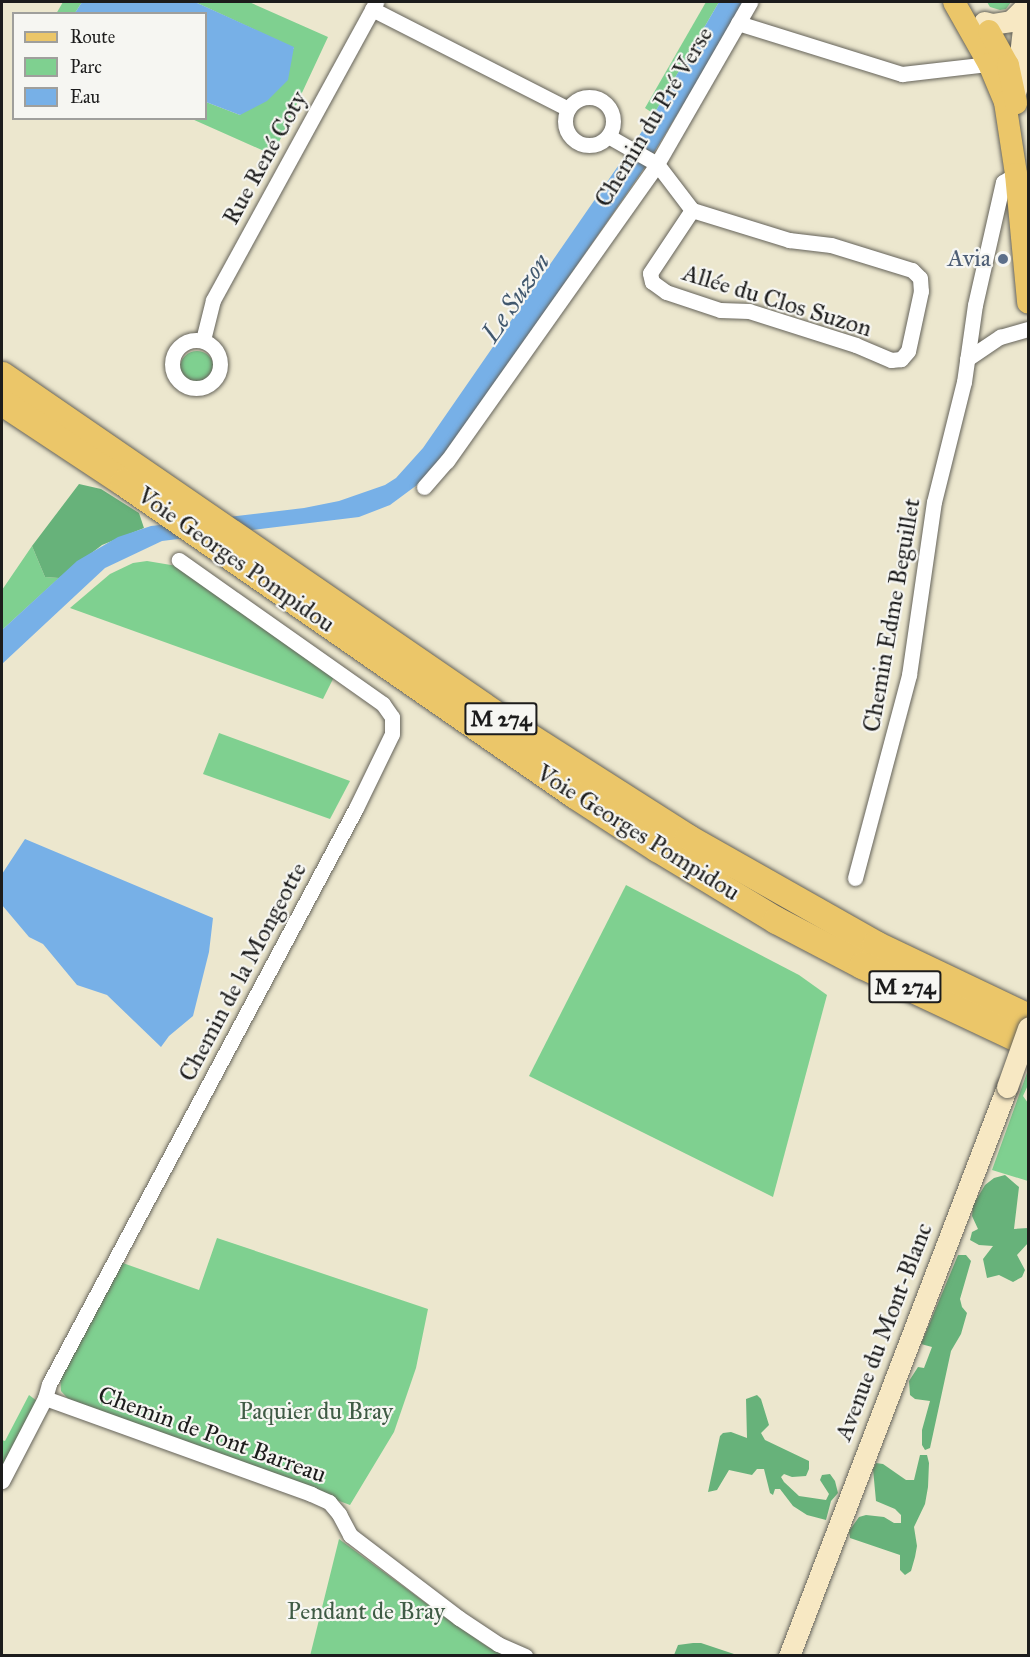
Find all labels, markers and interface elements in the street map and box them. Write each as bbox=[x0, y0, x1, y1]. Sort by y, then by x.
legend bbox=[12, 12, 207, 120]
street label: Chemin du Pré Verse bbox=[589, 22, 719, 212]
text: Route bbox=[70, 26, 115, 48]
text: Parc bbox=[70, 56, 102, 78]
text: Eau bbox=[70, 86, 100, 108]
street label: Rue René Coty bbox=[217, 86, 313, 230]
place label: Avia bbox=[947, 245, 991, 273]
water label: Le Suzon bbox=[475, 248, 557, 348]
marker: Avia bbox=[996, 252, 1010, 266]
street label: Allée du Clos Suzon bbox=[679, 259, 875, 343]
street label: Voie Georges Pompidou bbox=[132, 481, 340, 639]
street label: Chemin Edme Beguillet bbox=[857, 496, 927, 734]
road number: M 274 bbox=[464, 700, 538, 738]
street label: Voie Georges Pompidou bbox=[531, 759, 745, 907]
street label: Chemin de la Mongeotte bbox=[173, 858, 313, 1086]
road number: M 274 bbox=[868, 968, 942, 1006]
street label: Avenue du Mont-Blanc bbox=[829, 1219, 939, 1445]
street label: Chemin de Pont Barreau bbox=[94, 1380, 330, 1490]
park label: Paquier du Bray bbox=[239, 1398, 393, 1426]
park label: Pendant de Bray bbox=[287, 1598, 445, 1626]

